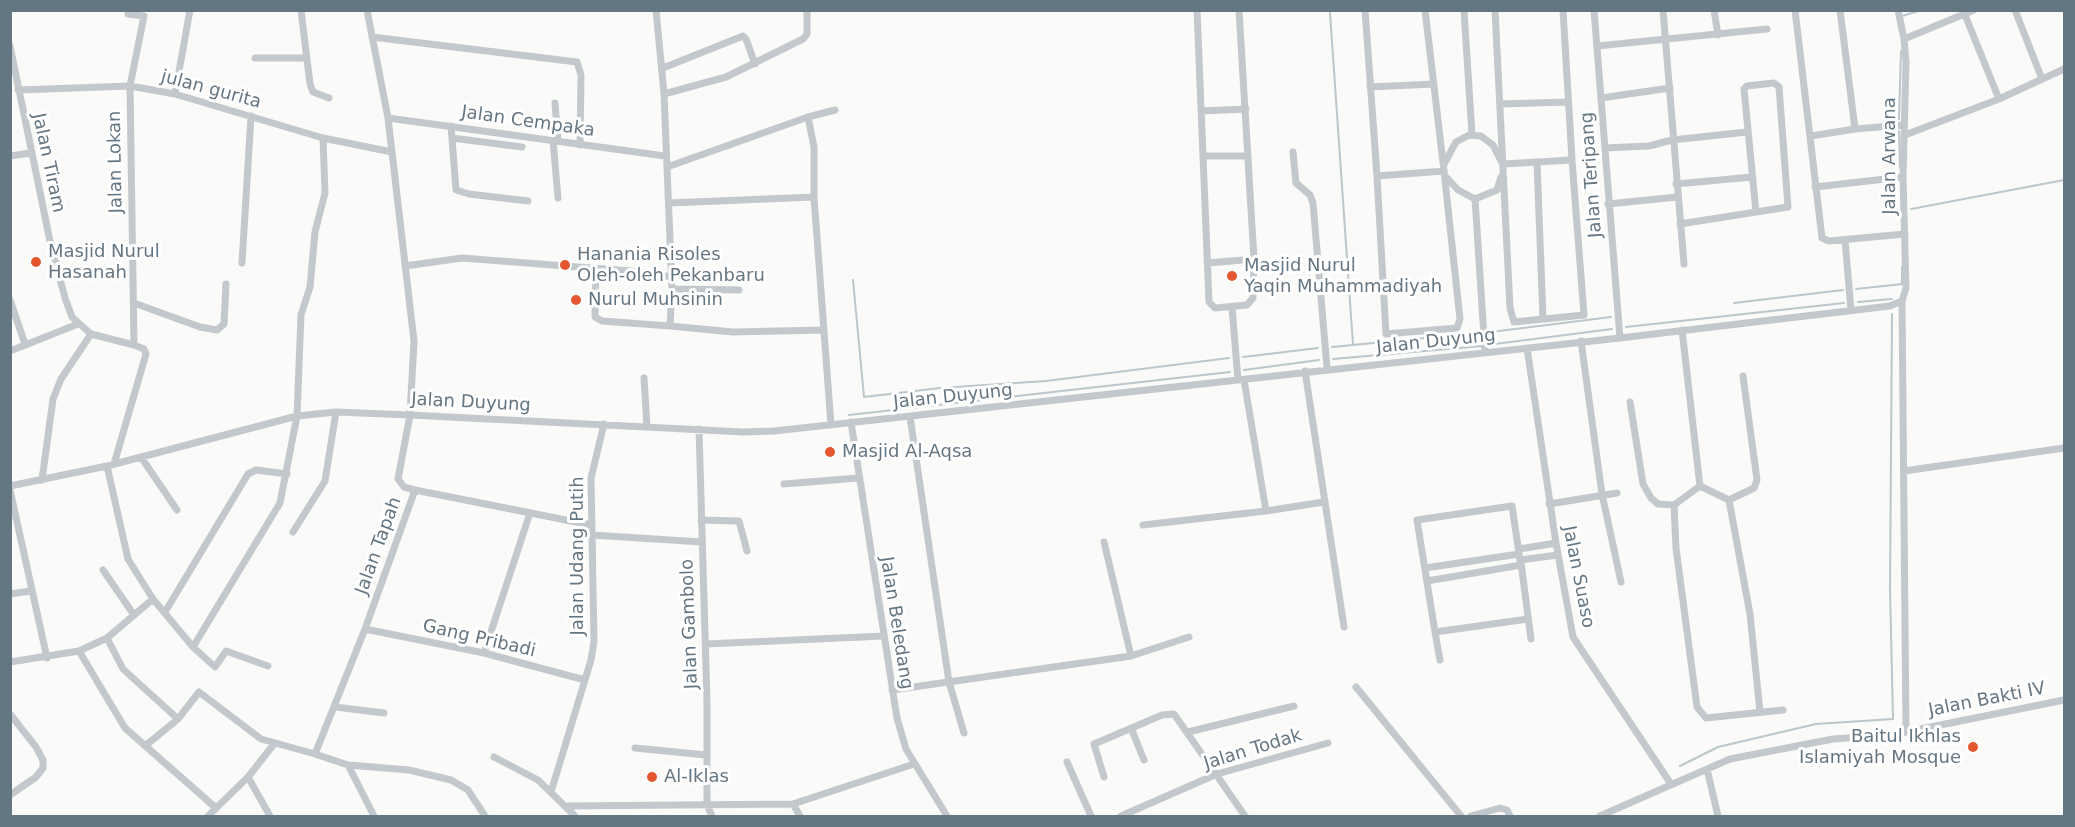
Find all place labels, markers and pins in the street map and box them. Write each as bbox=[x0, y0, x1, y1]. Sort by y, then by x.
place label: Masjid Nurul Hasanah bbox=[48, 241, 160, 284]
place label: Hanania Risoles Oleh-oleh Pekanbaru bbox=[577, 244, 765, 286]
marker: Masjid Nurul Hasanah bbox=[29, 255, 43, 269]
place label: Masjid Nurul Yaqin Muhammadiyah bbox=[1244, 255, 1442, 298]
marker: Hanania Risoles Oleh-oleh Pekanbaru bbox=[558, 258, 572, 272]
marker: Masjid Nurul Yaqin Muhammadiyah bbox=[1225, 269, 1239, 283]
place label: Nurul Muhsinin bbox=[588, 289, 723, 311]
marker: Nurul Muhsinin bbox=[569, 293, 583, 307]
place label: Masjid Al-Aqsa bbox=[842, 441, 972, 463]
marker: Masjid Al-Aqsa bbox=[823, 445, 837, 459]
place label: Baitul Ikhlas Islamiyah Mosque bbox=[1799, 726, 1961, 768]
marker: Baitul Ikhlas Islamiyah Mosque bbox=[1966, 740, 1980, 754]
place label: Al-Iklas bbox=[664, 766, 729, 788]
marker: Al-Iklas bbox=[645, 770, 659, 784]

